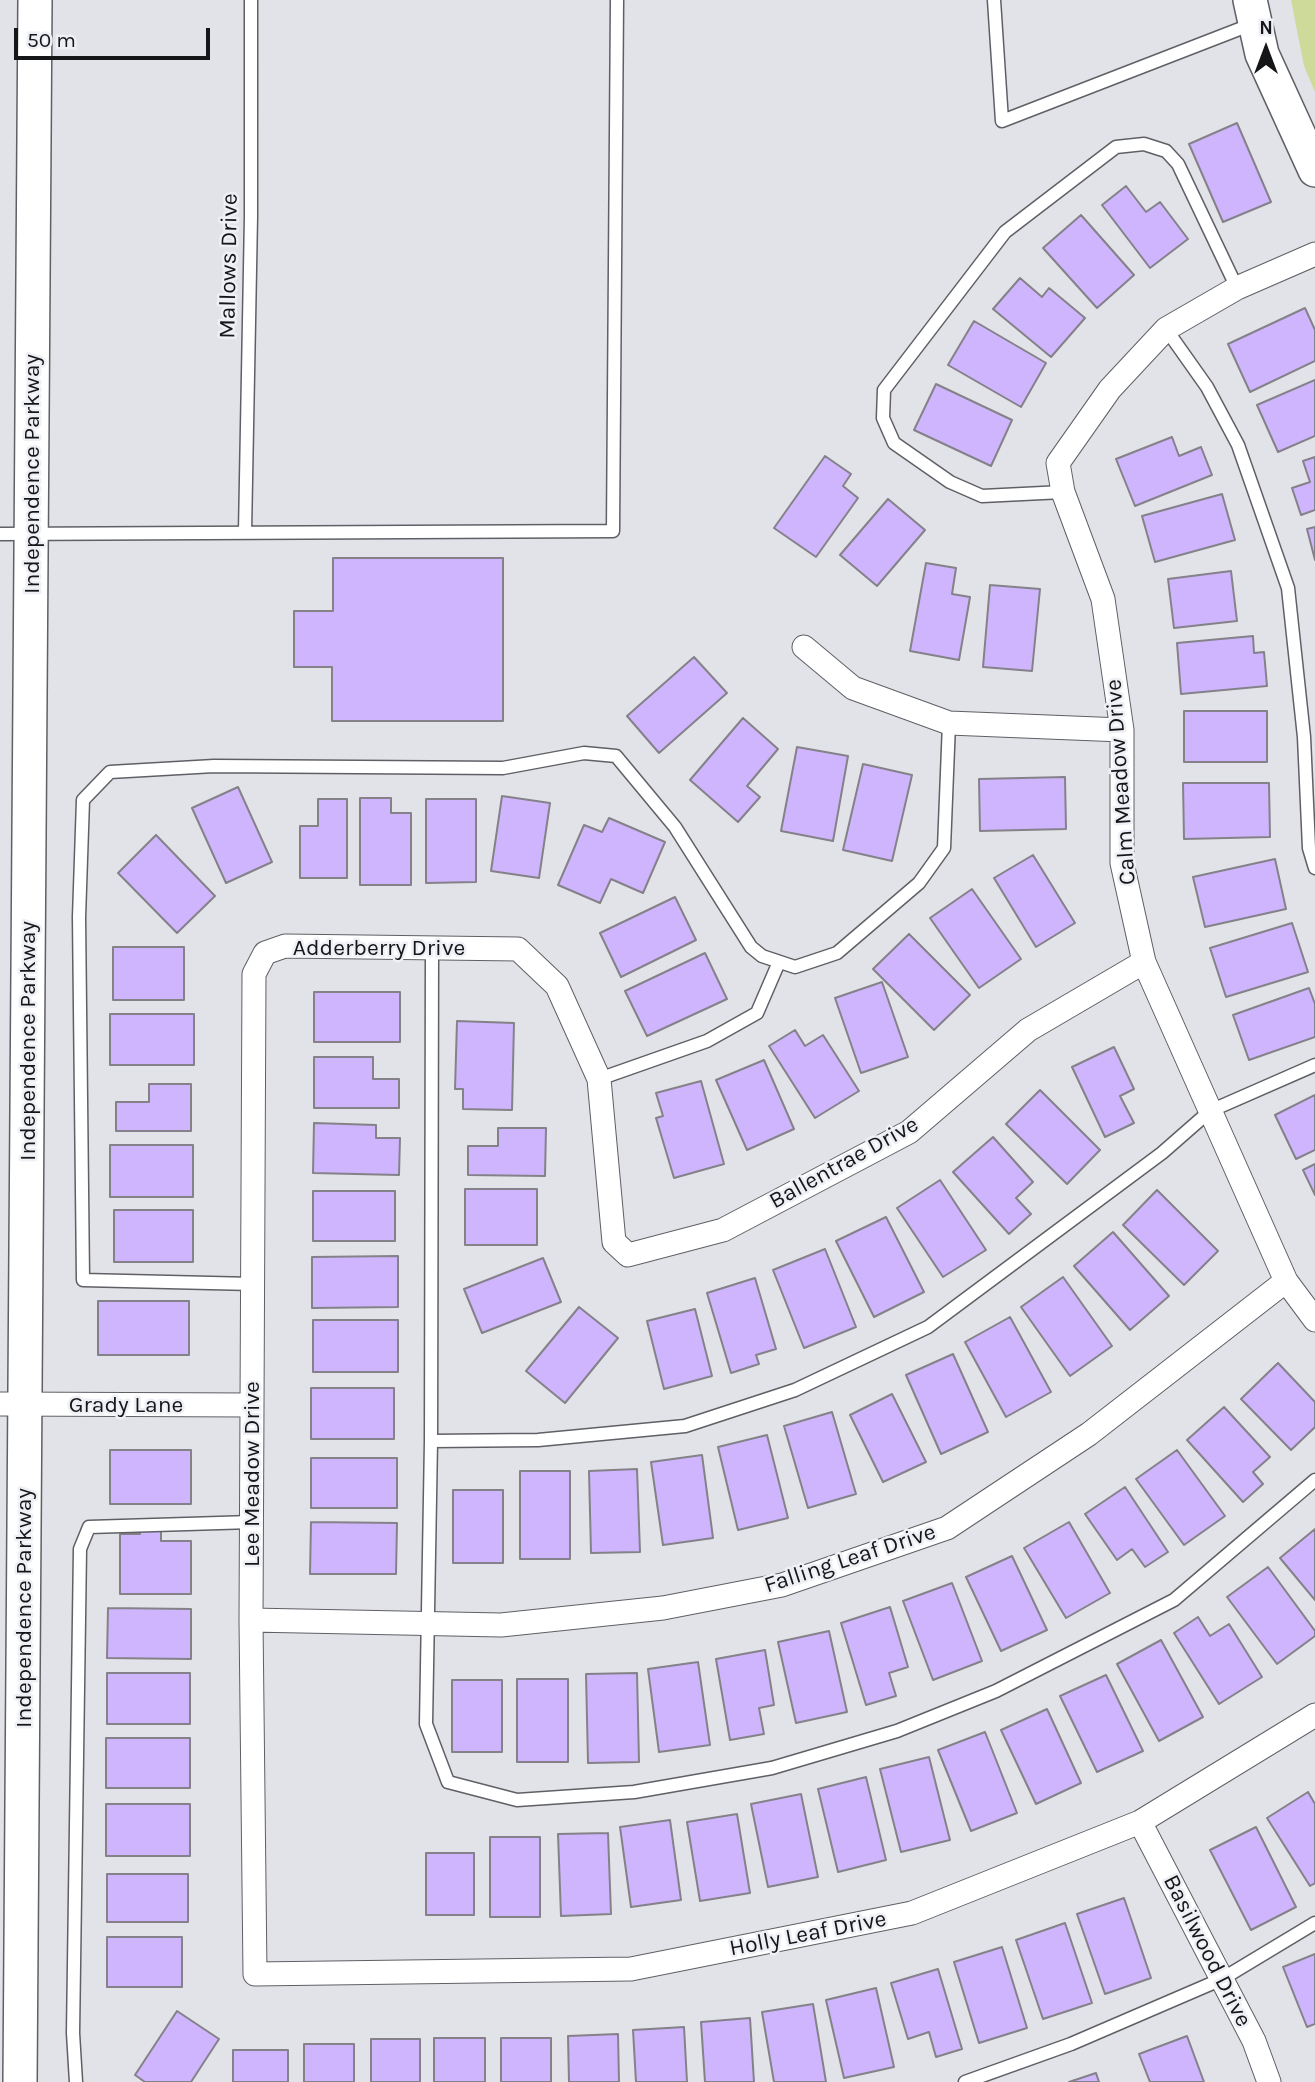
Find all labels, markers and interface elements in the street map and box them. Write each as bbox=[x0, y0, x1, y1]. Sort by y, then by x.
scale bar bbox=[18, 14, 214, 58]
north arrow bbox=[1231, 14, 1301, 84]
text: N bbox=[1259, 17, 1273, 39]
text: 50 m bbox=[27, 28, 76, 52]
street label: Mallows Drive bbox=[214, 193, 244, 339]
street label: Independence Parkway bbox=[18, 354, 46, 594]
street label: Calm Meadow Drive bbox=[1100, 678, 1142, 886]
street label: Independence Parkway bbox=[14, 921, 42, 1161]
street label: Adderberry Drive bbox=[293, 934, 465, 962]
street label: Ballentrae Drive bbox=[765, 1111, 923, 1215]
street label: Lee Meadow Drive bbox=[238, 1381, 266, 1567]
street label: Grady Lane bbox=[69, 1391, 183, 1419]
street label: Independence Parkway bbox=[10, 1488, 38, 1728]
street label: Falling Leaf Drive bbox=[761, 1518, 939, 1600]
street label: Basilwood Drive bbox=[1157, 1870, 1257, 2032]
street label: Holly Leaf Drive bbox=[727, 1905, 889, 1963]

